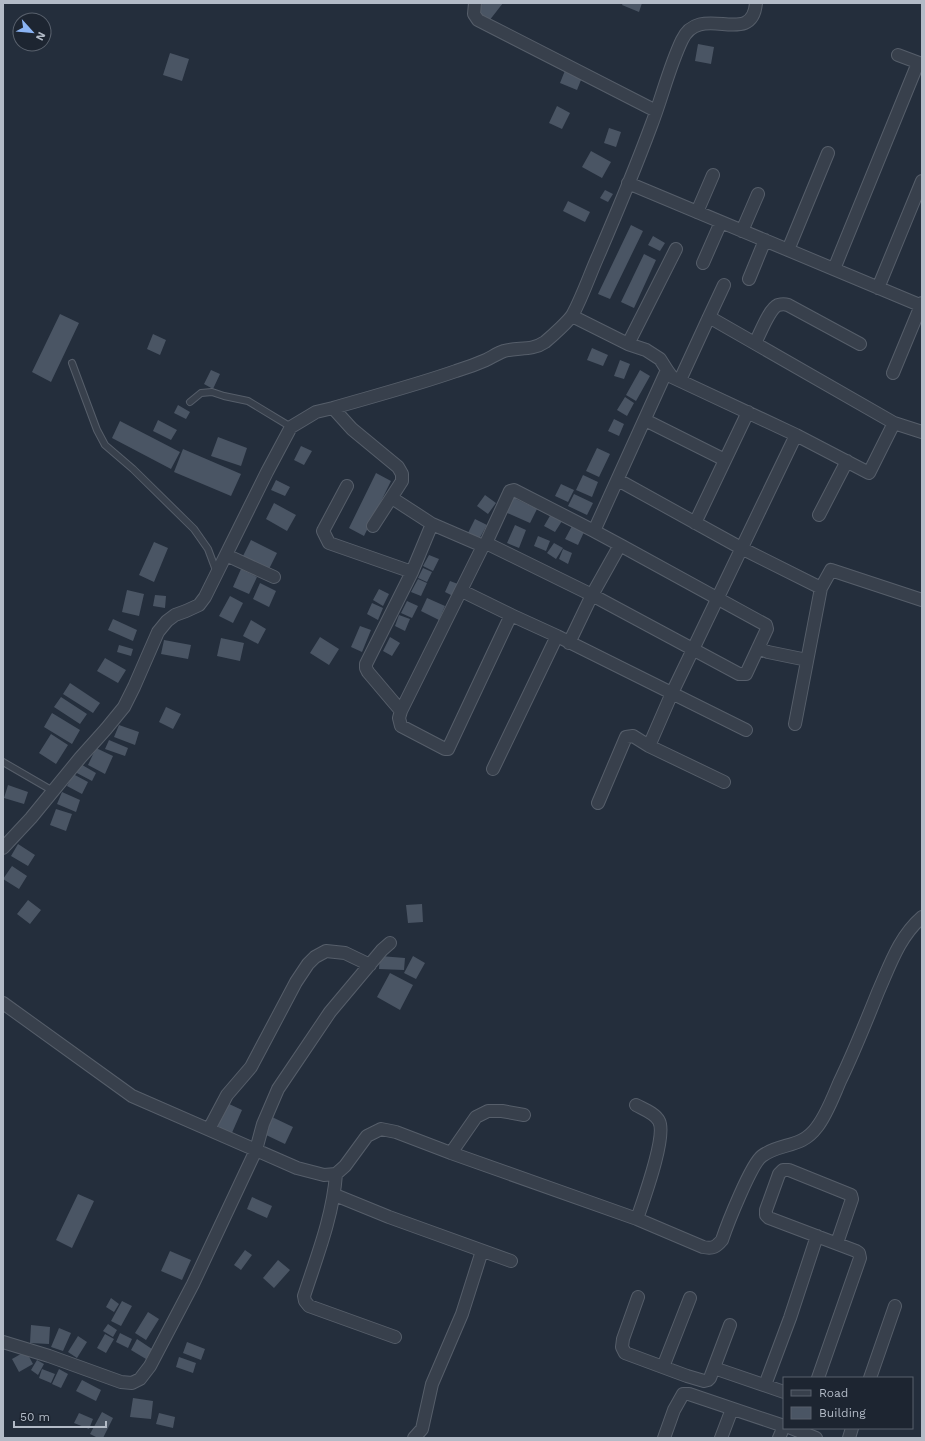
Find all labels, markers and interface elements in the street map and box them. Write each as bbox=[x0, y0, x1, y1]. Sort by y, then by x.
north arrow bbox=[12, 12, 52, 52]
text: N bbox=[33, 30, 48, 43]
legend bbox=[783, 1377, 913, 1429]
text: Road bbox=[819, 1386, 848, 1400]
scale bar bbox=[14, 1403, 106, 1429]
text: Building bbox=[819, 1406, 866, 1420]
text: 50 m bbox=[20, 1410, 50, 1424]

